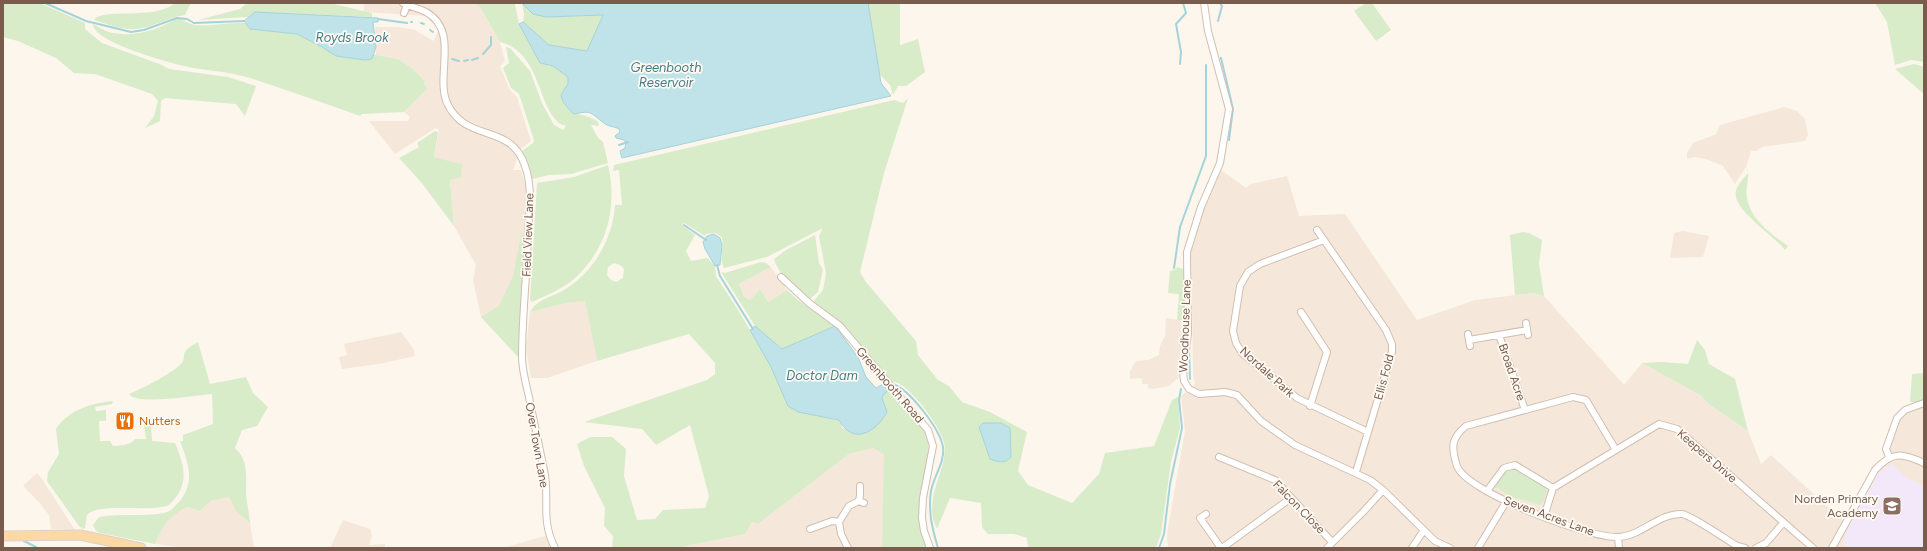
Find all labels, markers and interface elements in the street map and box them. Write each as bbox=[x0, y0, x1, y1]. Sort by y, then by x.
water label: Royds Brook bbox=[316, 30, 389, 45]
water label: Greenbooth Reservoir bbox=[631, 60, 701, 90]
street label: Field View Lane bbox=[520, 192, 536, 277]
street label: Woodhouse Lane bbox=[1176, 279, 1194, 373]
street label: Broad Acre bbox=[1496, 342, 1528, 403]
street label: Greenbooth Road bbox=[853, 344, 927, 426]
street label: Nordale Park bbox=[1237, 344, 1297, 400]
street label: Ellis Fold bbox=[1371, 353, 1397, 401]
water label: Doctor Dam bbox=[786, 368, 858, 383]
street label: Over Town Lane bbox=[523, 401, 551, 489]
restaurant icon: Nutters bbox=[114, 410, 136, 432]
place label: Nutters bbox=[139, 414, 181, 428]
street label: Keepers Drive bbox=[1674, 426, 1740, 486]
street label: Falcon Close bbox=[1270, 477, 1328, 537]
place label: Norden Primary Academy bbox=[1794, 492, 1879, 520]
street label: Seven Acres Lane bbox=[1502, 493, 1597, 539]
school or university icon: Norden Primary Academy bbox=[1881, 495, 1903, 517]

